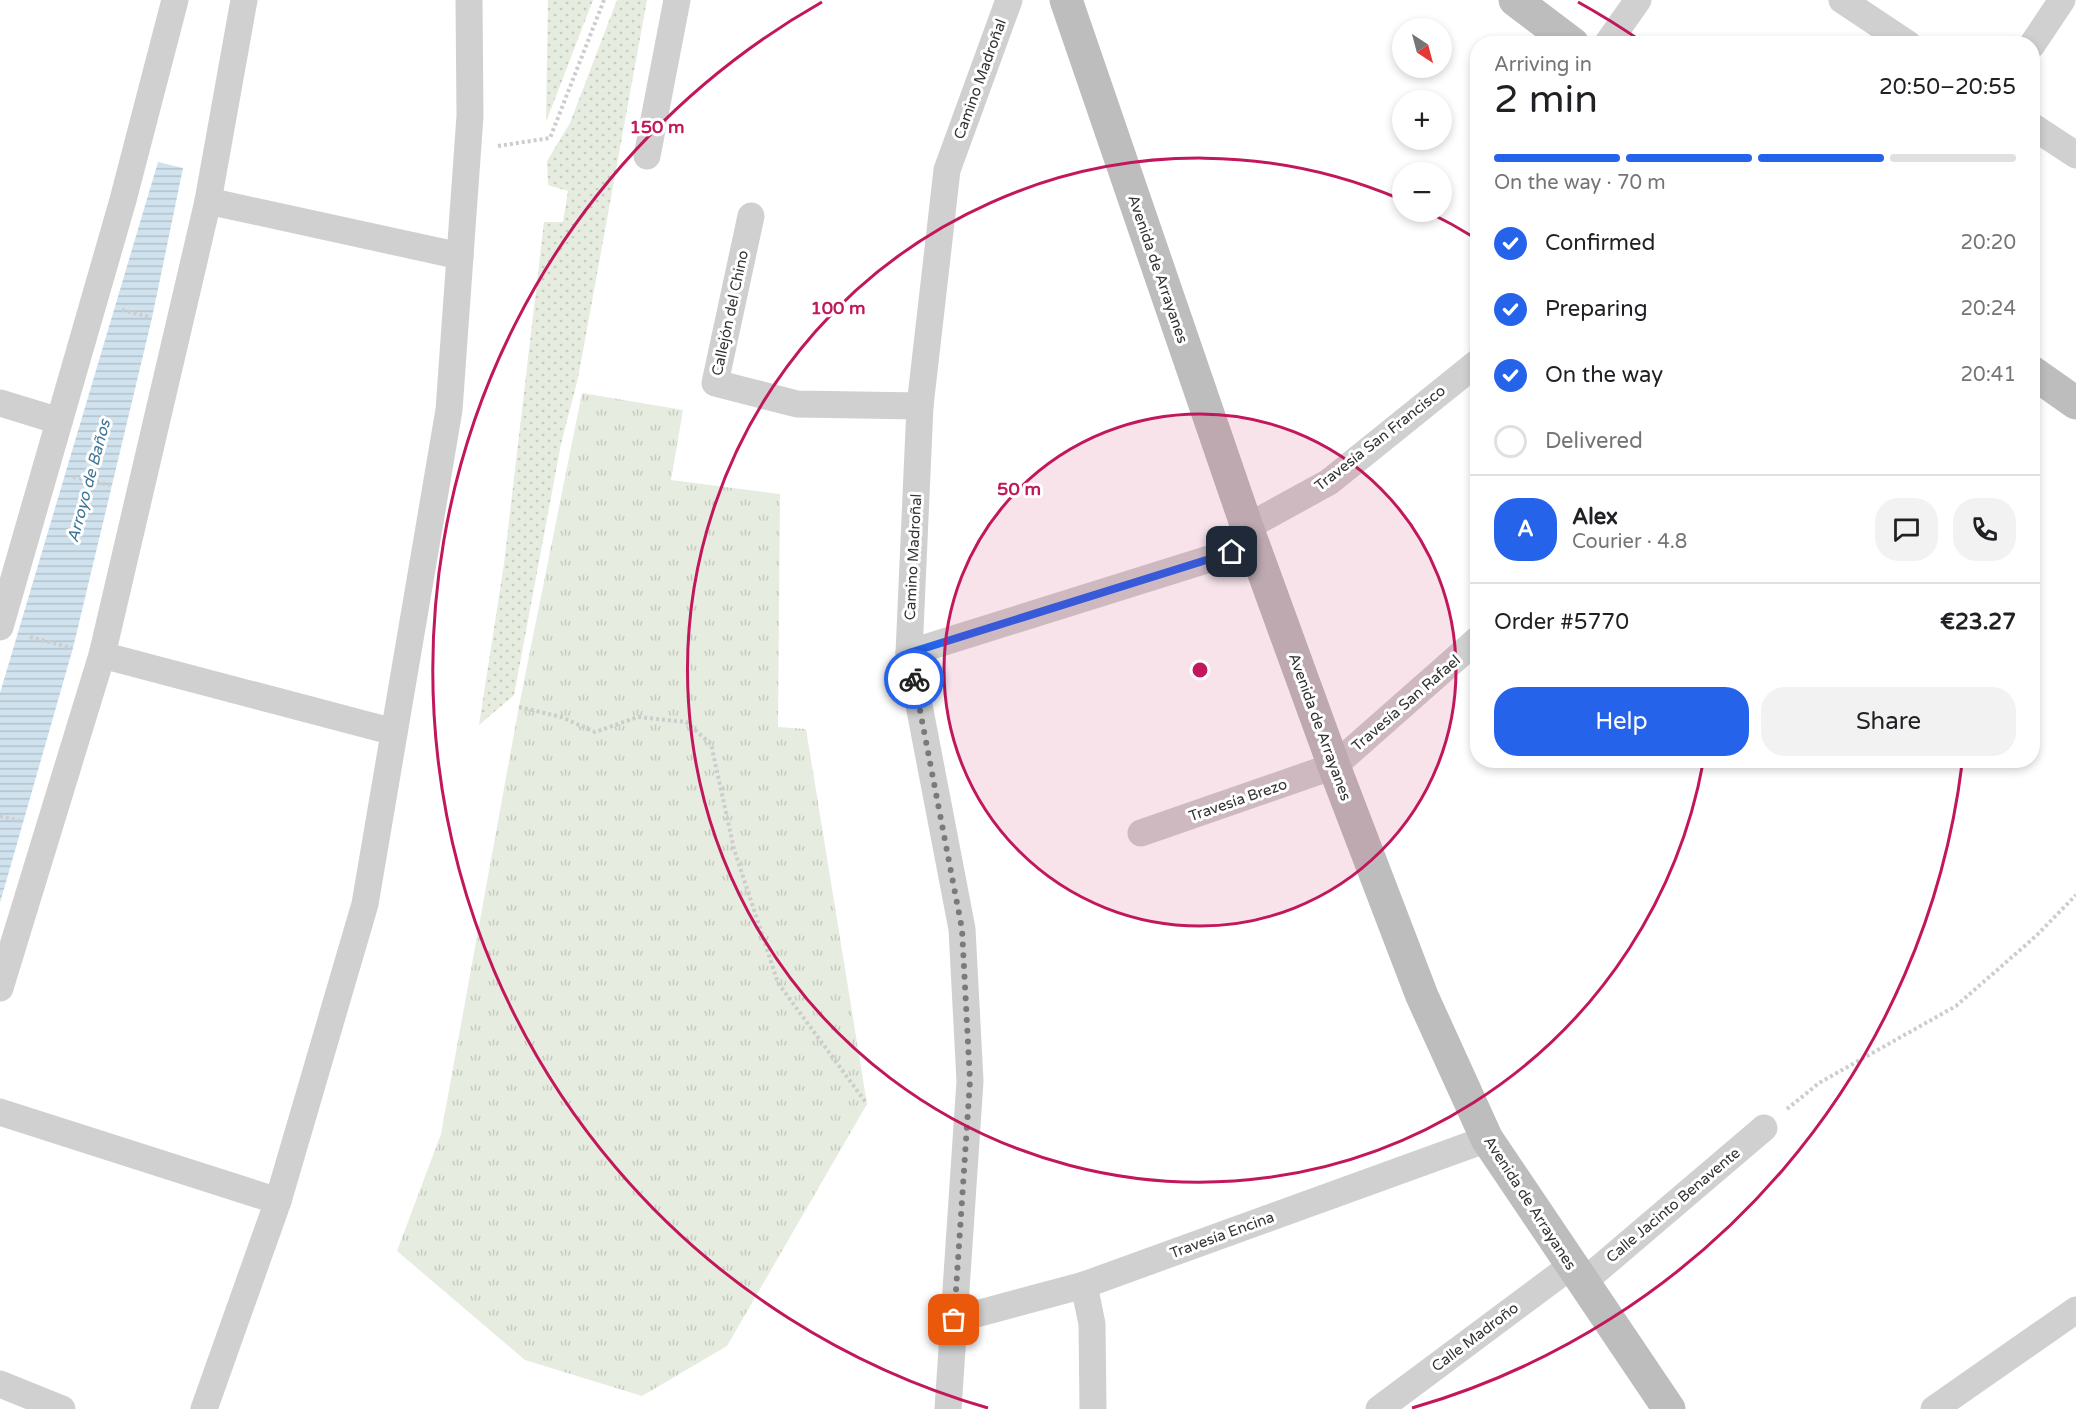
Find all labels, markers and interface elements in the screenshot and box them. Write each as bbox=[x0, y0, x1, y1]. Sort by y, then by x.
street label: Camino Madroñal bbox=[950, 16, 1010, 142]
north arrow bbox=[1392, 18, 1452, 78]
map controls bbox=[1392, 18, 1452, 222]
text: Arriving in bbox=[1494, 53, 1592, 77]
text: 20:50–20:55 bbox=[1879, 74, 2016, 100]
text: 2 min bbox=[1494, 76, 1598, 123]
button: + bbox=[1392, 90, 1452, 150]
text: 150 m bbox=[629, 116, 685, 138]
button: − bbox=[1392, 162, 1452, 222]
text: On the way · 70 m bbox=[1494, 171, 1666, 195]
street label: Avenida de Arrayanes bbox=[1124, 192, 1192, 346]
icon: check bbox=[1494, 227, 1527, 260]
text: Confirmed bbox=[1545, 230, 1655, 256]
text: 20:20 bbox=[1961, 231, 2016, 255]
street label: Callejón del Chino bbox=[708, 249, 752, 377]
icon: check bbox=[1494, 293, 1527, 326]
text: Preparing bbox=[1545, 296, 1648, 322]
text: 100 m bbox=[810, 297, 866, 319]
text: 20:24 bbox=[1961, 297, 2016, 321]
icon: check bbox=[1494, 359, 1527, 392]
text: On the way bbox=[1545, 362, 1663, 388]
text: 20:41 bbox=[1961, 363, 2016, 387]
street label: Travesía San Francisco bbox=[1311, 381, 1449, 495]
water label: Arroyo de Baños bbox=[63, 416, 115, 545]
text: Delivered bbox=[1545, 428, 1643, 454]
text: 50 m bbox=[997, 478, 1041, 500]
street label: Camino Madroñal bbox=[901, 493, 925, 621]
button: chat bbox=[1875, 498, 1938, 561]
button: phone bbox=[1953, 498, 2016, 561]
text: Alex bbox=[1572, 504, 1618, 530]
text: A bbox=[1517, 516, 1534, 542]
pin bbox=[1206, 526, 1257, 577]
text: Courier · 4.8 bbox=[1572, 530, 1687, 554]
icon: home bbox=[1215, 535, 1248, 568]
text: Order #5770 bbox=[1494, 609, 1629, 635]
text: €23.27 bbox=[1940, 609, 2016, 635]
courier bbox=[884, 649, 944, 709]
street label: Avenida de Arrayanes bbox=[1285, 651, 1355, 803]
street label: Travesía San Rafael bbox=[1348, 651, 1464, 755]
centre of rings bbox=[1190, 660, 1210, 680]
icon: bike bbox=[898, 663, 931, 696]
button: Help bbox=[1494, 687, 1749, 756]
button: Share bbox=[1761, 687, 2016, 756]
street label: Travesía Brezo bbox=[1186, 775, 1290, 825]
street label: Avenida de Arrayanes bbox=[1480, 1133, 1580, 1273]
street label: Calle Jacinto Benavente bbox=[1602, 1144, 1744, 1266]
street label: Travesía Encina bbox=[1167, 1208, 1277, 1262]
pin bbox=[928, 1294, 979, 1345]
street label: Calle Madroño bbox=[1428, 1299, 1522, 1375]
icon: bag bbox=[937, 1303, 970, 1336]

